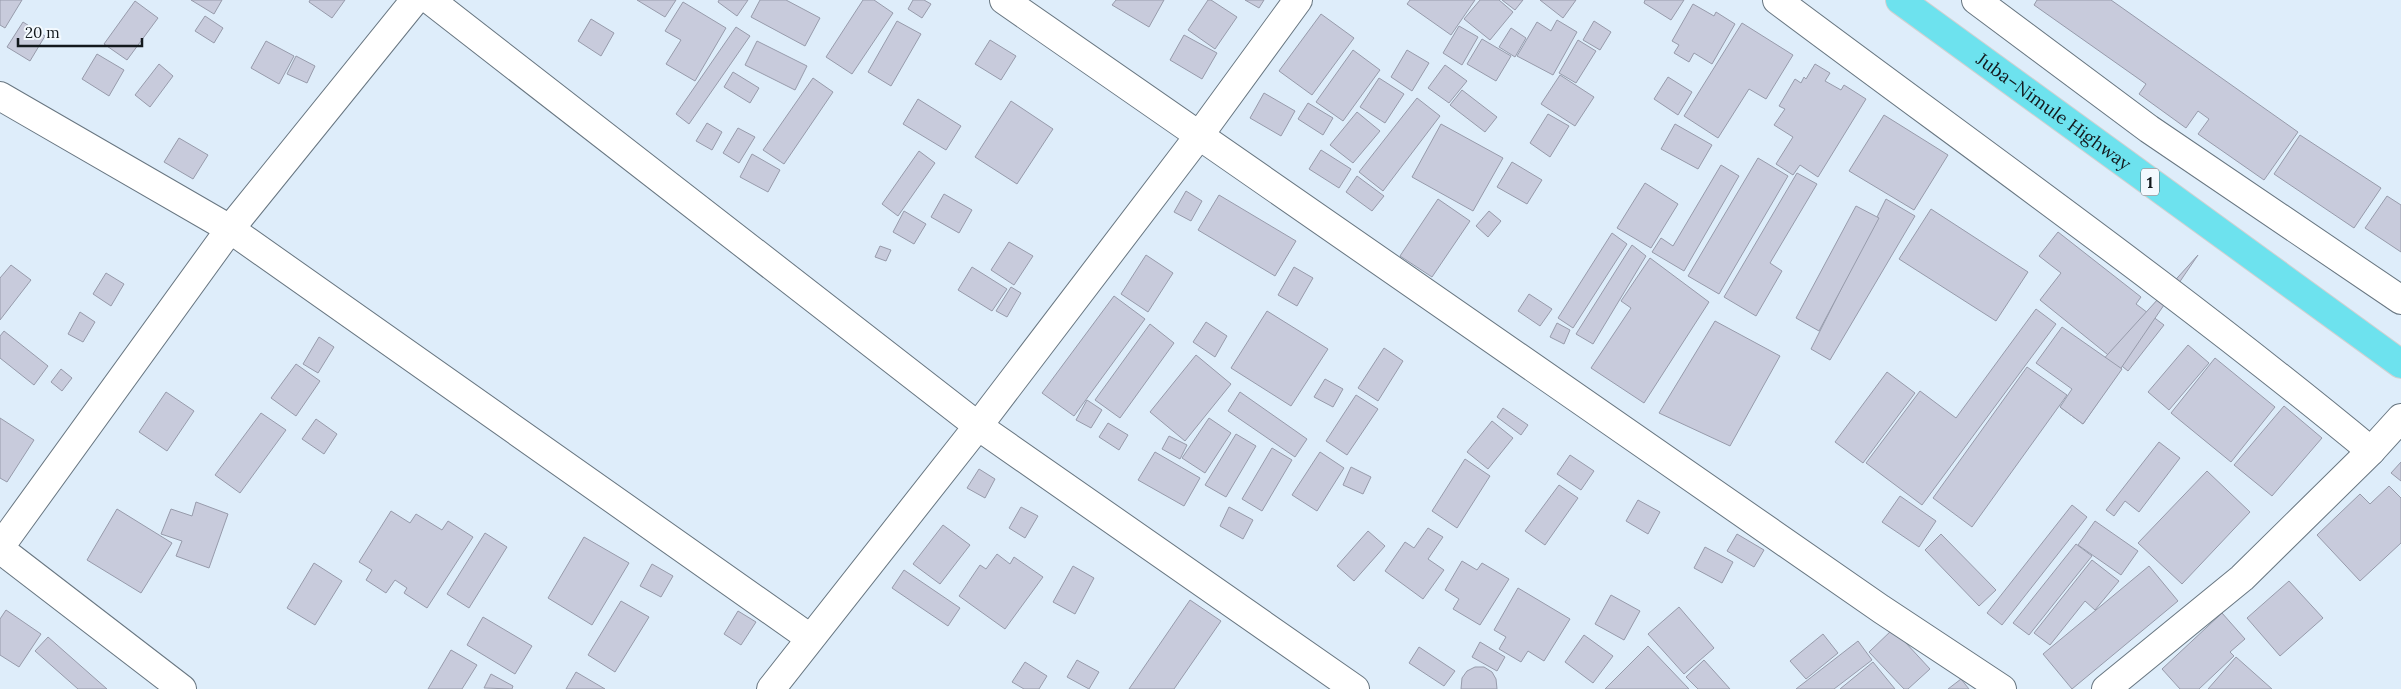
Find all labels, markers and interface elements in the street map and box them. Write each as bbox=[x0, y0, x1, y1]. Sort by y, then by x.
scale bar bbox=[18, 15, 141, 47]
text: 20 m bbox=[25, 23, 60, 42]
street label: Juba–Nimule Highway bbox=[1971, 47, 2136, 175]
road number: 1 bbox=[2141, 168, 2159, 196]

